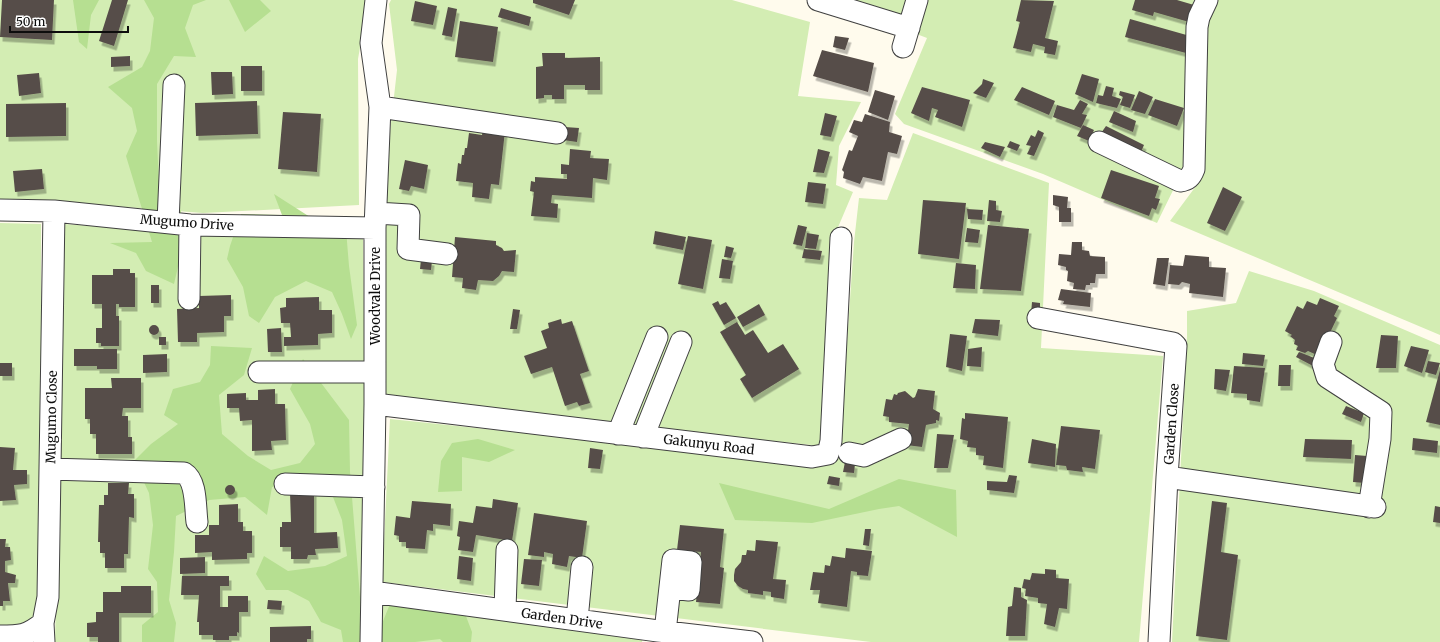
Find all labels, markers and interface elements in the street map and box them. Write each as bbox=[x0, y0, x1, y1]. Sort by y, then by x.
scale bar bbox=[10, 8, 128, 34]
text: 50 m bbox=[16, 14, 45, 29]
street label: Mugumo Drive bbox=[140, 211, 235, 234]
street label: Woodvale Drive bbox=[367, 247, 384, 346]
street label: Mugumo Close bbox=[42, 370, 61, 464]
street label: Garden Close bbox=[1160, 383, 1183, 465]
street label: Gakunyu Road bbox=[663, 430, 756, 459]
street label: Garden Drive bbox=[520, 604, 604, 633]

